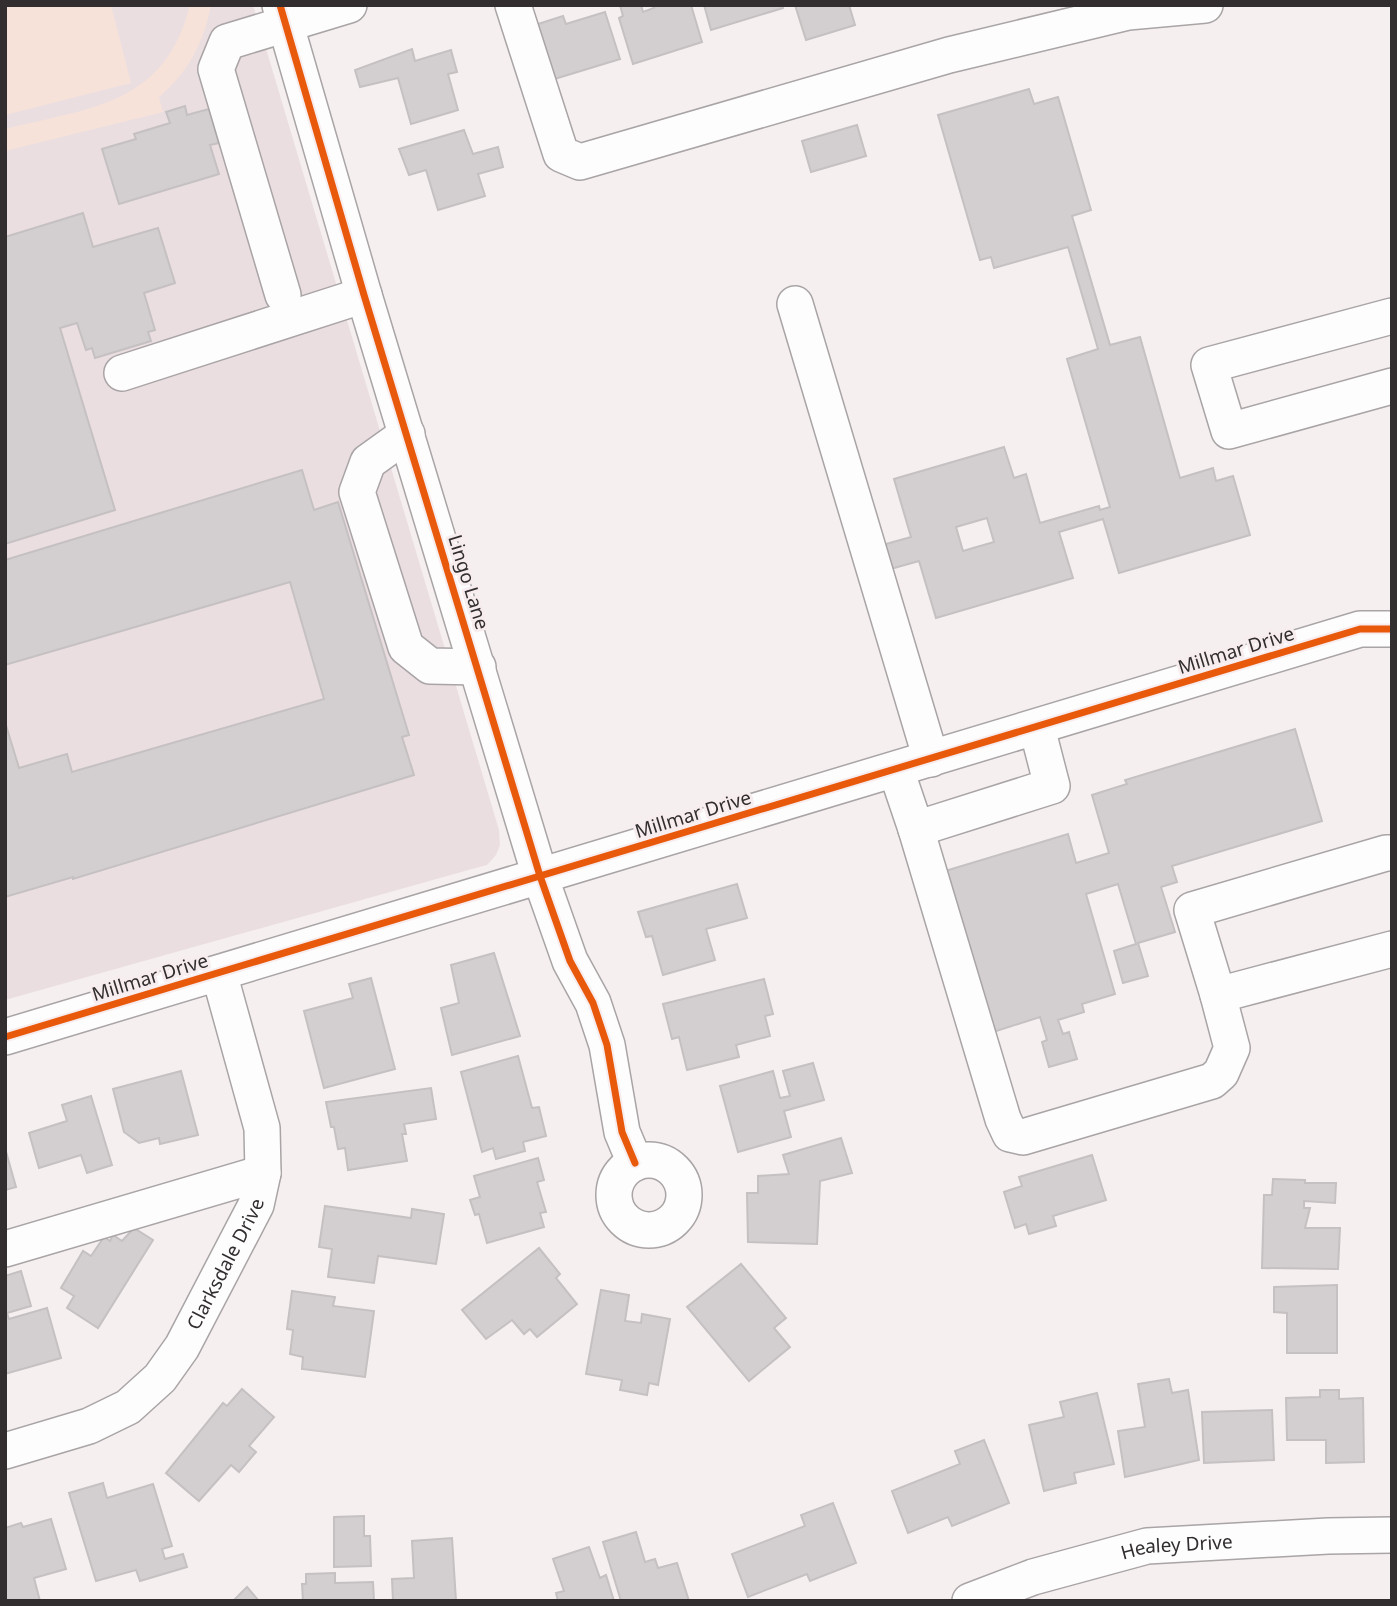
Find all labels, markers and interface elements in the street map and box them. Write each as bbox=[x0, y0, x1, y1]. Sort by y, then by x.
street label: Lingo Lane bbox=[442, 531, 496, 633]
street label: Millmar Drive bbox=[1175, 620, 1297, 680]
street label: Millmar Drive bbox=[632, 784, 754, 844]
street label: Millmar Drive bbox=[89, 947, 211, 1007]
street label: Clarksdale Drive bbox=[180, 1196, 270, 1334]
street label: Healey Drive bbox=[1118, 1528, 1233, 1566]

